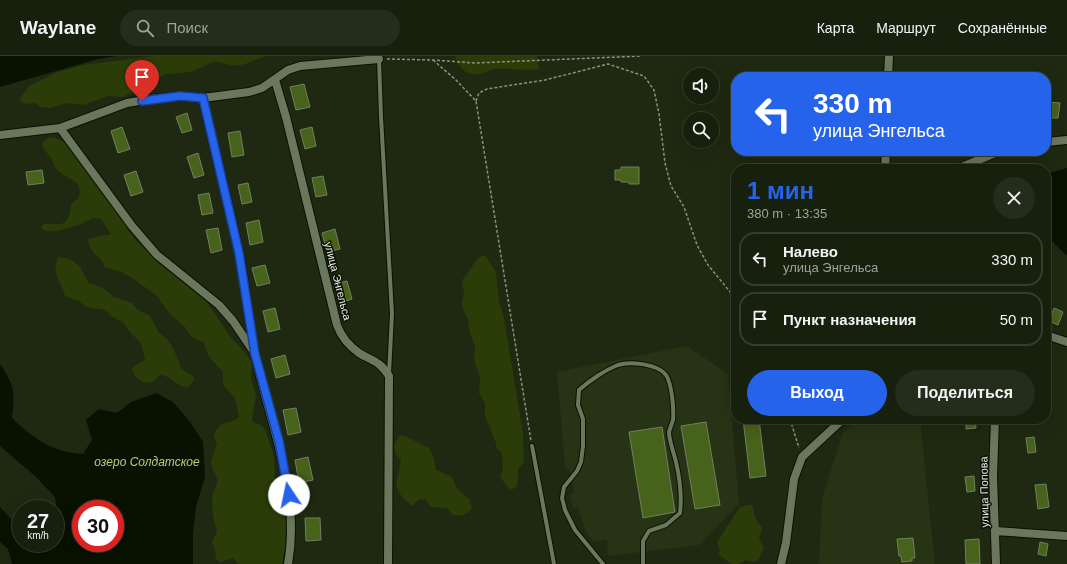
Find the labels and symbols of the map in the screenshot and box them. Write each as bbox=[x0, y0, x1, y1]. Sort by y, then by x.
pin bbox=[125, 60, 159, 101]
street label: улица Энгельса bbox=[322, 240, 354, 322]
water label: озеро Солдатское bbox=[94, 455, 200, 469]
street label: улица Попова bbox=[977, 455, 991, 528]
position arrow bbox=[268, 474, 310, 516]
speed limit sign: 30 bbox=[72, 500, 124, 552]

